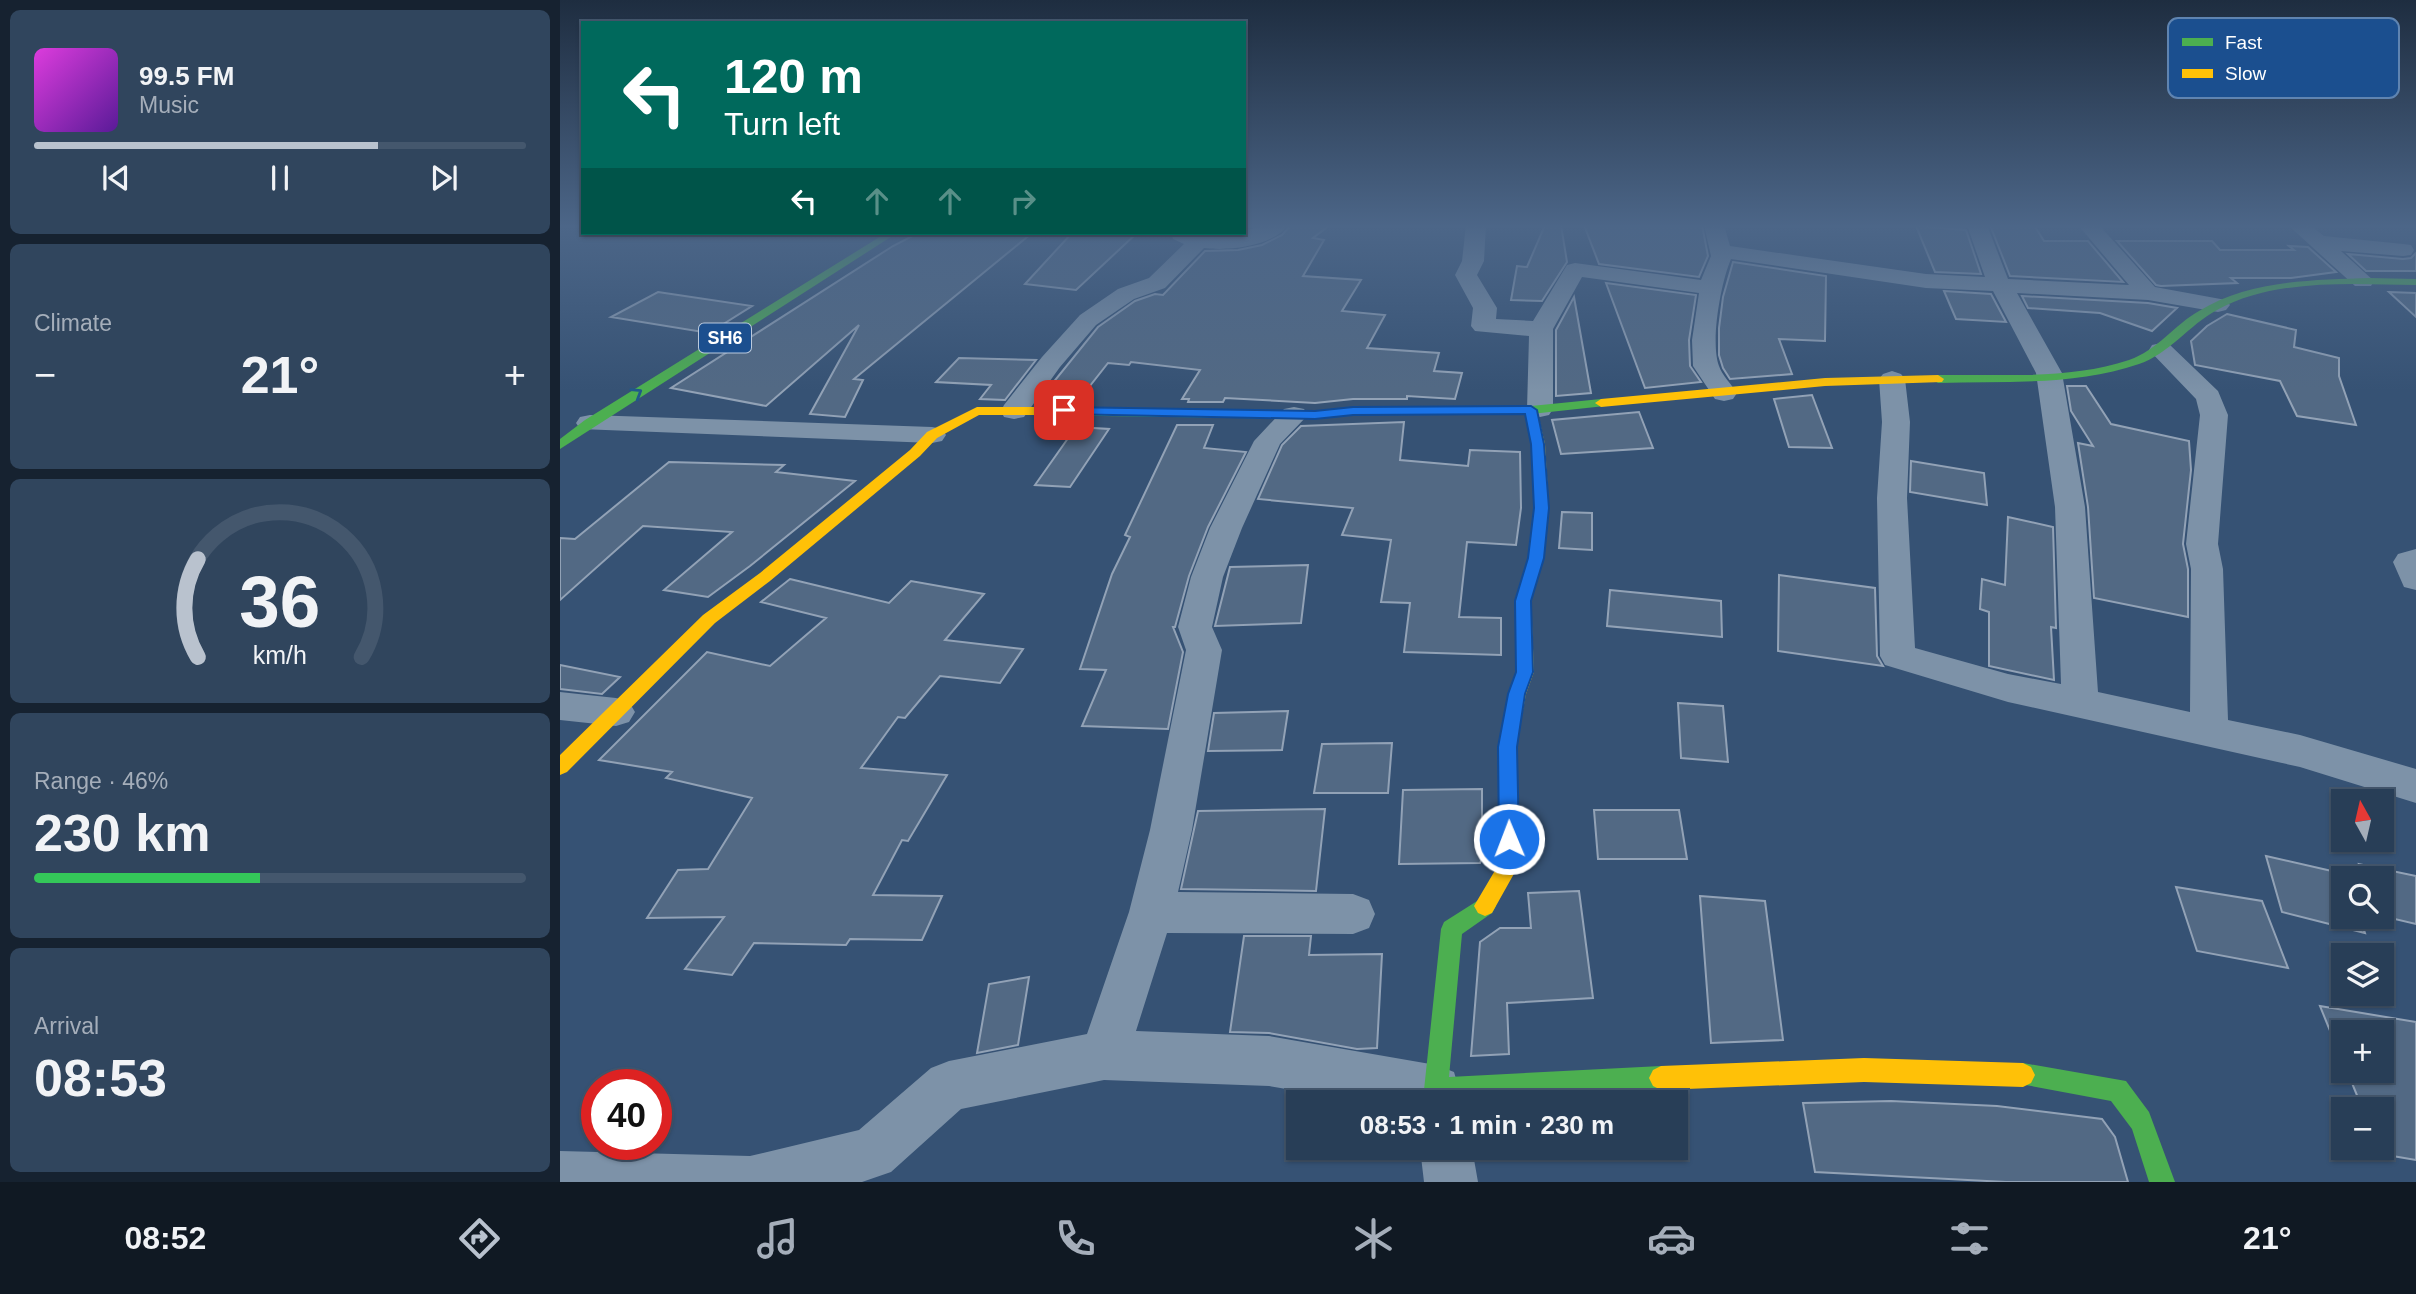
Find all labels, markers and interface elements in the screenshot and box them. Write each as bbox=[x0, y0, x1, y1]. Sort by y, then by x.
legend bbox=[2168, 18, 2399, 98]
text: Fast bbox=[2225, 32, 2263, 53]
icon: left bbox=[609, 49, 700, 140]
text: 120 m bbox=[724, 49, 863, 103]
text: 99.5 FM bbox=[139, 61, 234, 91]
text: Slow bbox=[2225, 63, 2266, 84]
text: Music bbox=[139, 92, 199, 118]
text: Turn left bbox=[724, 106, 840, 142]
icon: previous bbox=[97, 159, 135, 197]
icon: pause bbox=[261, 159, 299, 197]
icon: next bbox=[425, 159, 463, 197]
icon: left bbox=[785, 182, 823, 220]
icon: ahead bbox=[858, 182, 896, 220]
icon: ahead bbox=[931, 182, 969, 220]
icon: right bbox=[1004, 182, 1042, 220]
text: Climate bbox=[34, 310, 112, 336]
road number: SH6 bbox=[699, 324, 751, 352]
text: 21° bbox=[241, 346, 319, 404]
text: − bbox=[34, 354, 56, 396]
text: + bbox=[504, 354, 526, 396]
pin bbox=[1034, 380, 1094, 440]
one-way arrow bbox=[629, 389, 642, 402]
icon: arrive bbox=[1045, 391, 1083, 429]
text: 36 bbox=[240, 561, 320, 642]
text: km/h bbox=[253, 641, 307, 669]
text: Range · 46% bbox=[34, 768, 168, 794]
north arrow bbox=[2331, 789, 2394, 852]
map controls bbox=[2331, 789, 2394, 1160]
position arrow bbox=[1472, 802, 1546, 876]
text: 230 km bbox=[34, 804, 210, 862]
button: search bbox=[2331, 866, 2394, 929]
button: layers bbox=[2331, 943, 2394, 1006]
text: Arrival bbox=[34, 1013, 99, 1039]
button: + bbox=[2331, 1020, 2394, 1083]
text: 08:53 bbox=[34, 1049, 167, 1107]
speed limit sign: 40 bbox=[581, 1069, 672, 1160]
button: − bbox=[2331, 1097, 2394, 1160]
text: 08:53 · 1 min · 230 m bbox=[1360, 1110, 1614, 1140]
icon: directions bbox=[455, 1214, 504, 1263]
icon: music bbox=[753, 1214, 802, 1263]
icon: phone bbox=[1051, 1214, 1100, 1263]
icon: climate bbox=[1349, 1214, 1398, 1263]
icon: car bbox=[1647, 1214, 1696, 1263]
icon: filters bbox=[1945, 1214, 1994, 1263]
text: 08:52 bbox=[124, 1220, 206, 1256]
text: 21° bbox=[2243, 1220, 2292, 1256]

